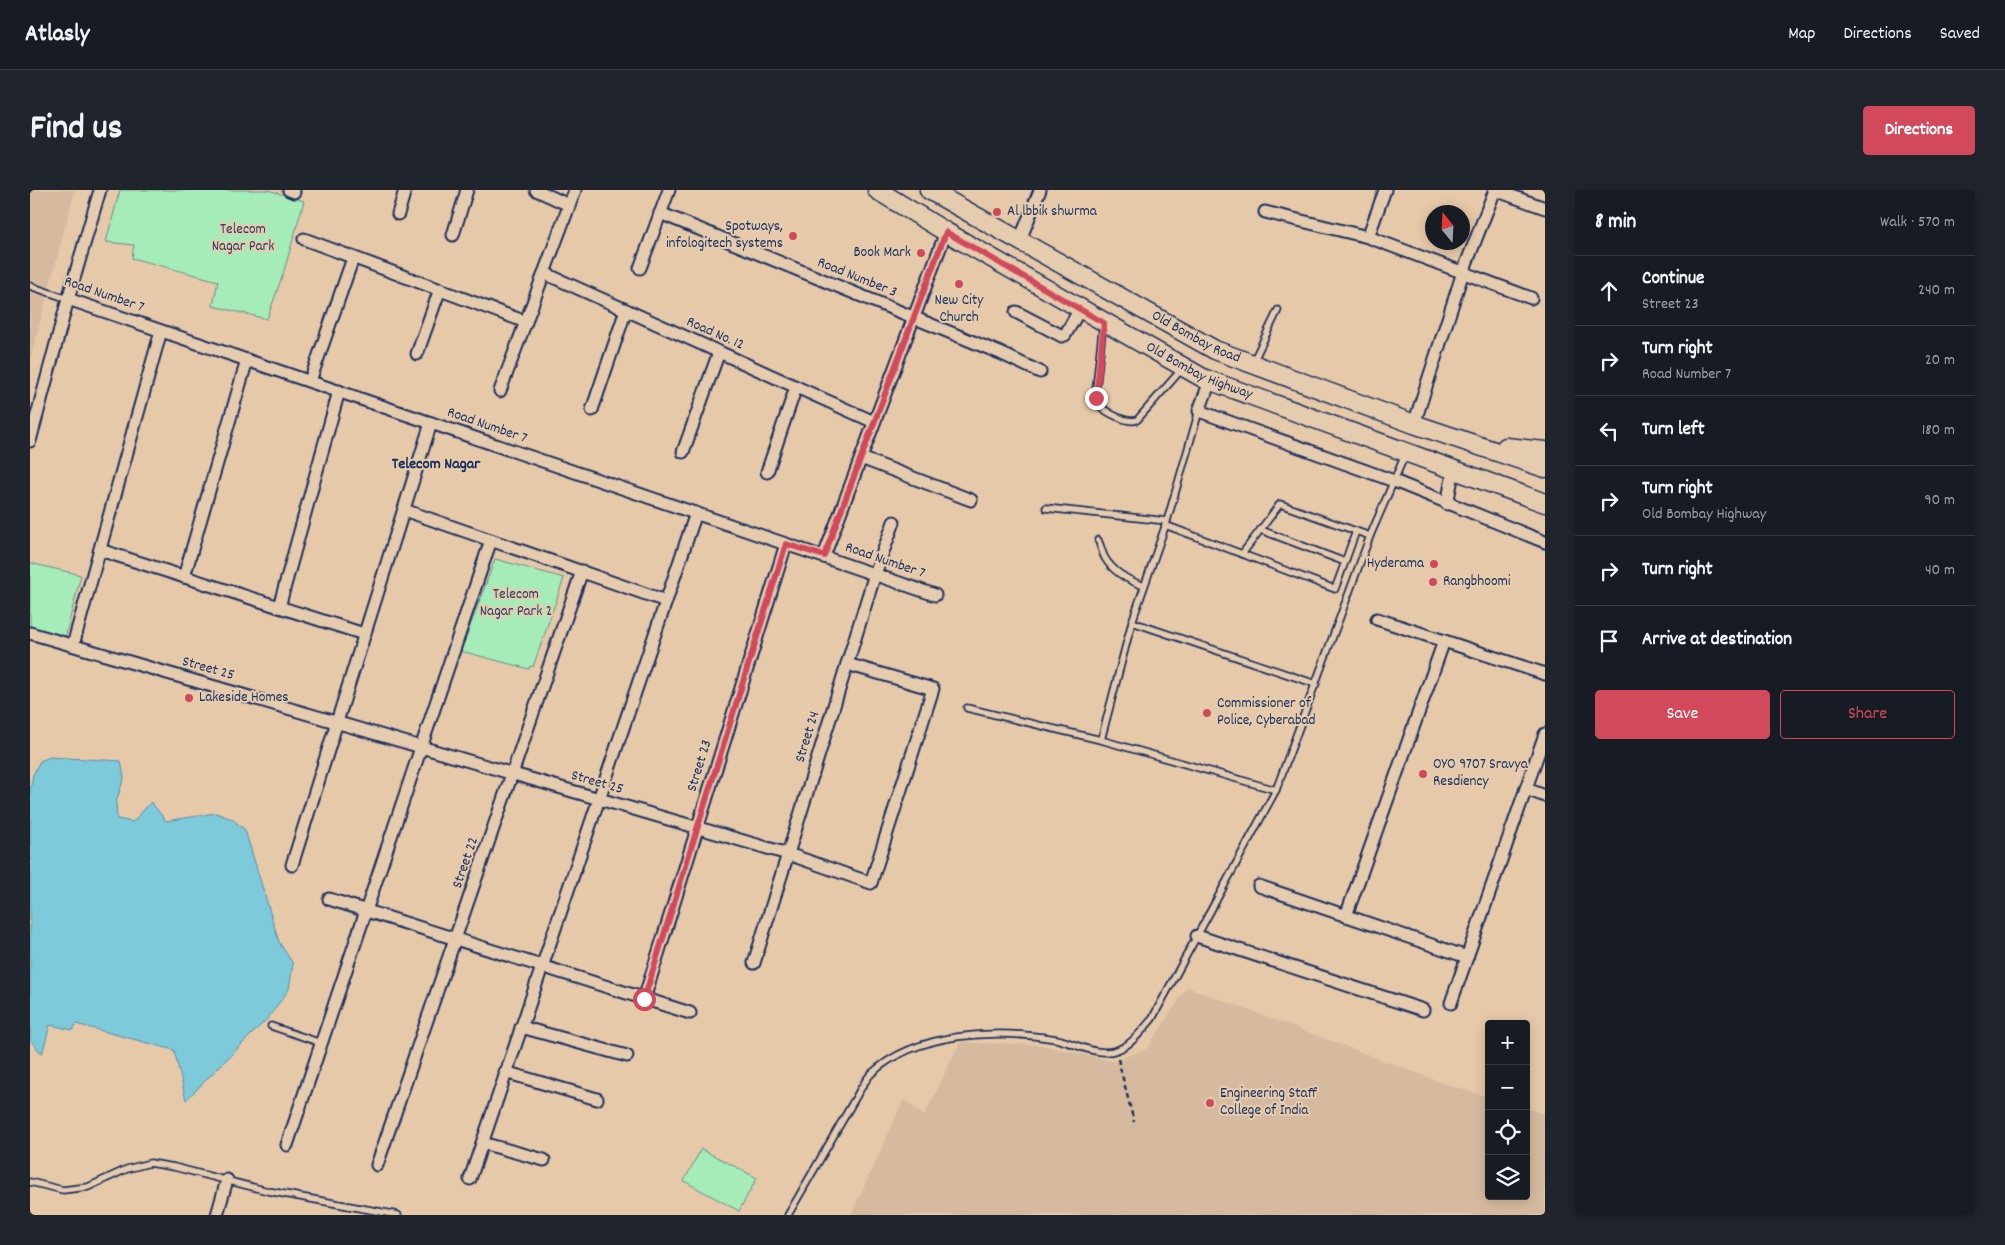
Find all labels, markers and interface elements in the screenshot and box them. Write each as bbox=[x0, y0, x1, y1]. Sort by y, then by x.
text: Atlasly bbox=[25, 18, 89, 52]
text: Map bbox=[1788, 22, 1815, 47]
text: Directions bbox=[1843, 22, 1912, 47]
text: Saved bbox=[1940, 22, 1980, 47]
text: Find us bbox=[30, 105, 122, 155]
button: Directions bbox=[1863, 106, 1975, 155]
place label: Al lbbik shwrma bbox=[1007, 201, 1098, 223]
north arrow bbox=[1425, 205, 1470, 250]
marker: Al lbbik shwrma bbox=[991, 206, 1003, 218]
text: 8 min bbox=[1595, 208, 1636, 238]
text: Walk · 570 m bbox=[1880, 211, 1955, 234]
place label: Spotways, infologitech systems bbox=[666, 216, 783, 255]
park label: Telecom Nagar Park bbox=[212, 219, 274, 258]
marker: Spotways, infologitech systems bbox=[787, 230, 799, 242]
place label: Book Mark bbox=[853, 242, 911, 264]
marker: Book Mark bbox=[915, 247, 927, 259]
street label: Road Number 3 bbox=[814, 252, 900, 304]
text: Continue bbox=[1642, 266, 1704, 293]
street label: Road Number 7 bbox=[61, 271, 147, 319]
icon: ahead bbox=[1595, 277, 1623, 305]
marker: New City Church bbox=[953, 278, 965, 290]
text: 240 m bbox=[1918, 279, 1955, 302]
place label: New City Church bbox=[935, 290, 984, 329]
text: Street 23 bbox=[1642, 293, 1699, 316]
street label: Old Bombay Road bbox=[1147, 305, 1243, 369]
street label: Road No. 12 bbox=[683, 311, 747, 357]
text: Turn right bbox=[1642, 336, 1713, 363]
street label: Old Bombay Highway bbox=[1141, 337, 1256, 406]
icon: right bbox=[1595, 347, 1623, 375]
text: 20 m bbox=[1925, 349, 1955, 372]
text: Road Number 7 bbox=[1642, 363, 1731, 386]
route end bbox=[1085, 387, 1108, 410]
street label: Road Number 7 bbox=[444, 402, 530, 450]
icon: left bbox=[1595, 417, 1623, 445]
text: Turn left bbox=[1642, 417, 1705, 444]
text: 180 m bbox=[1922, 419, 1955, 442]
district label: Telecom Nagar bbox=[392, 453, 481, 476]
text: Turn right bbox=[1642, 476, 1713, 503]
icon: right bbox=[1595, 487, 1623, 515]
text: 90 m bbox=[1924, 489, 1955, 512]
text: Old Bombay Highway bbox=[1642, 503, 1766, 526]
street label: Road Number 7 bbox=[842, 537, 928, 585]
place label: Hyderama bbox=[1367, 553, 1425, 575]
icon: right bbox=[1595, 557, 1623, 585]
text: Turn right bbox=[1642, 557, 1713, 584]
marker: Hyderama bbox=[1428, 558, 1440, 570]
text: 40 m bbox=[1925, 559, 1955, 582]
place label: Rangbhoomi bbox=[1443, 571, 1511, 593]
marker: Rangbhoomi bbox=[1427, 576, 1439, 588]
park label: Telecom Nagar Park 2 bbox=[480, 584, 552, 623]
icon: arrive bbox=[1595, 627, 1623, 655]
text: Arrive at destination bbox=[1642, 627, 1792, 654]
street label: Street 25 bbox=[179, 651, 237, 687]
place label: Lakeside Homes bbox=[199, 687, 289, 709]
button: Save bbox=[1595, 690, 1770, 739]
button: Share bbox=[1780, 690, 1955, 739]
marker: Lakeside Homes bbox=[183, 692, 195, 704]
place label: Commissioner of Police, Cyberabad bbox=[1217, 693, 1315, 732]
marker: Commissioner of Police, Cyberabad bbox=[1201, 707, 1213, 719]
street label: Street 24 bbox=[790, 709, 826, 765]
street label: Street 23 bbox=[682, 737, 718, 795]
place label: OYO 9707 Sravya Resdiency bbox=[1433, 754, 1529, 793]
street label: Street 25 bbox=[568, 765, 626, 801]
marker: OYO 9707 Sravya Resdiency bbox=[1417, 768, 1429, 780]
street label: Street 22 bbox=[447, 834, 485, 892]
route start bbox=[633, 988, 656, 1011]
map controls bbox=[1485, 1020, 1530, 1200]
button: + bbox=[1485, 1020, 1530, 1065]
button: − bbox=[1485, 1065, 1530, 1110]
place label: Engineering Staff College of India bbox=[1220, 1083, 1318, 1122]
marker: Engineering Staff College of India bbox=[1204, 1097, 1216, 1109]
button: locate bbox=[1485, 1110, 1530, 1155]
button: layers bbox=[1485, 1155, 1530, 1200]

